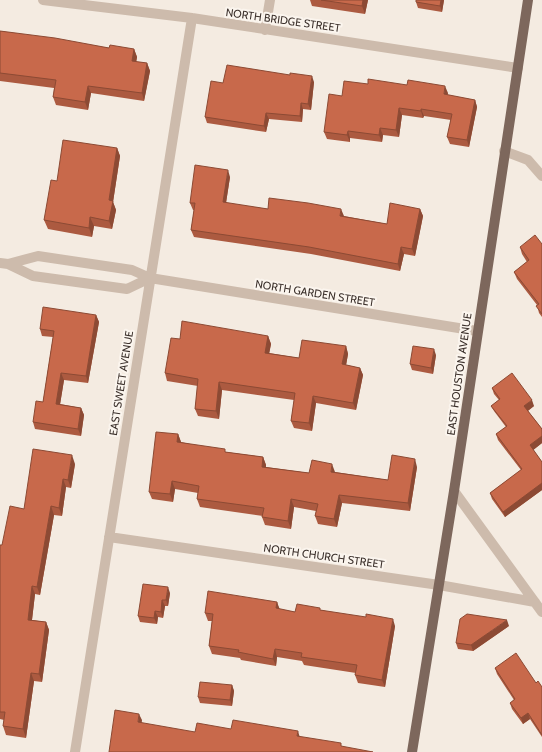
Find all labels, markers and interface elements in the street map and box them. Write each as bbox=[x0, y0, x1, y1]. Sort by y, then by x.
street label: NORTH BRIDGE STREET bbox=[225, 5, 341, 35]
street label: NORTH GARDEN STREET bbox=[254, 277, 376, 309]
street label: EAST HOUSTON AVENUE bbox=[443, 312, 475, 436]
street label: EAST SWEET AVENUE bbox=[106, 330, 136, 436]
street label: NORTH CHURCH STREET bbox=[263, 541, 385, 571]

